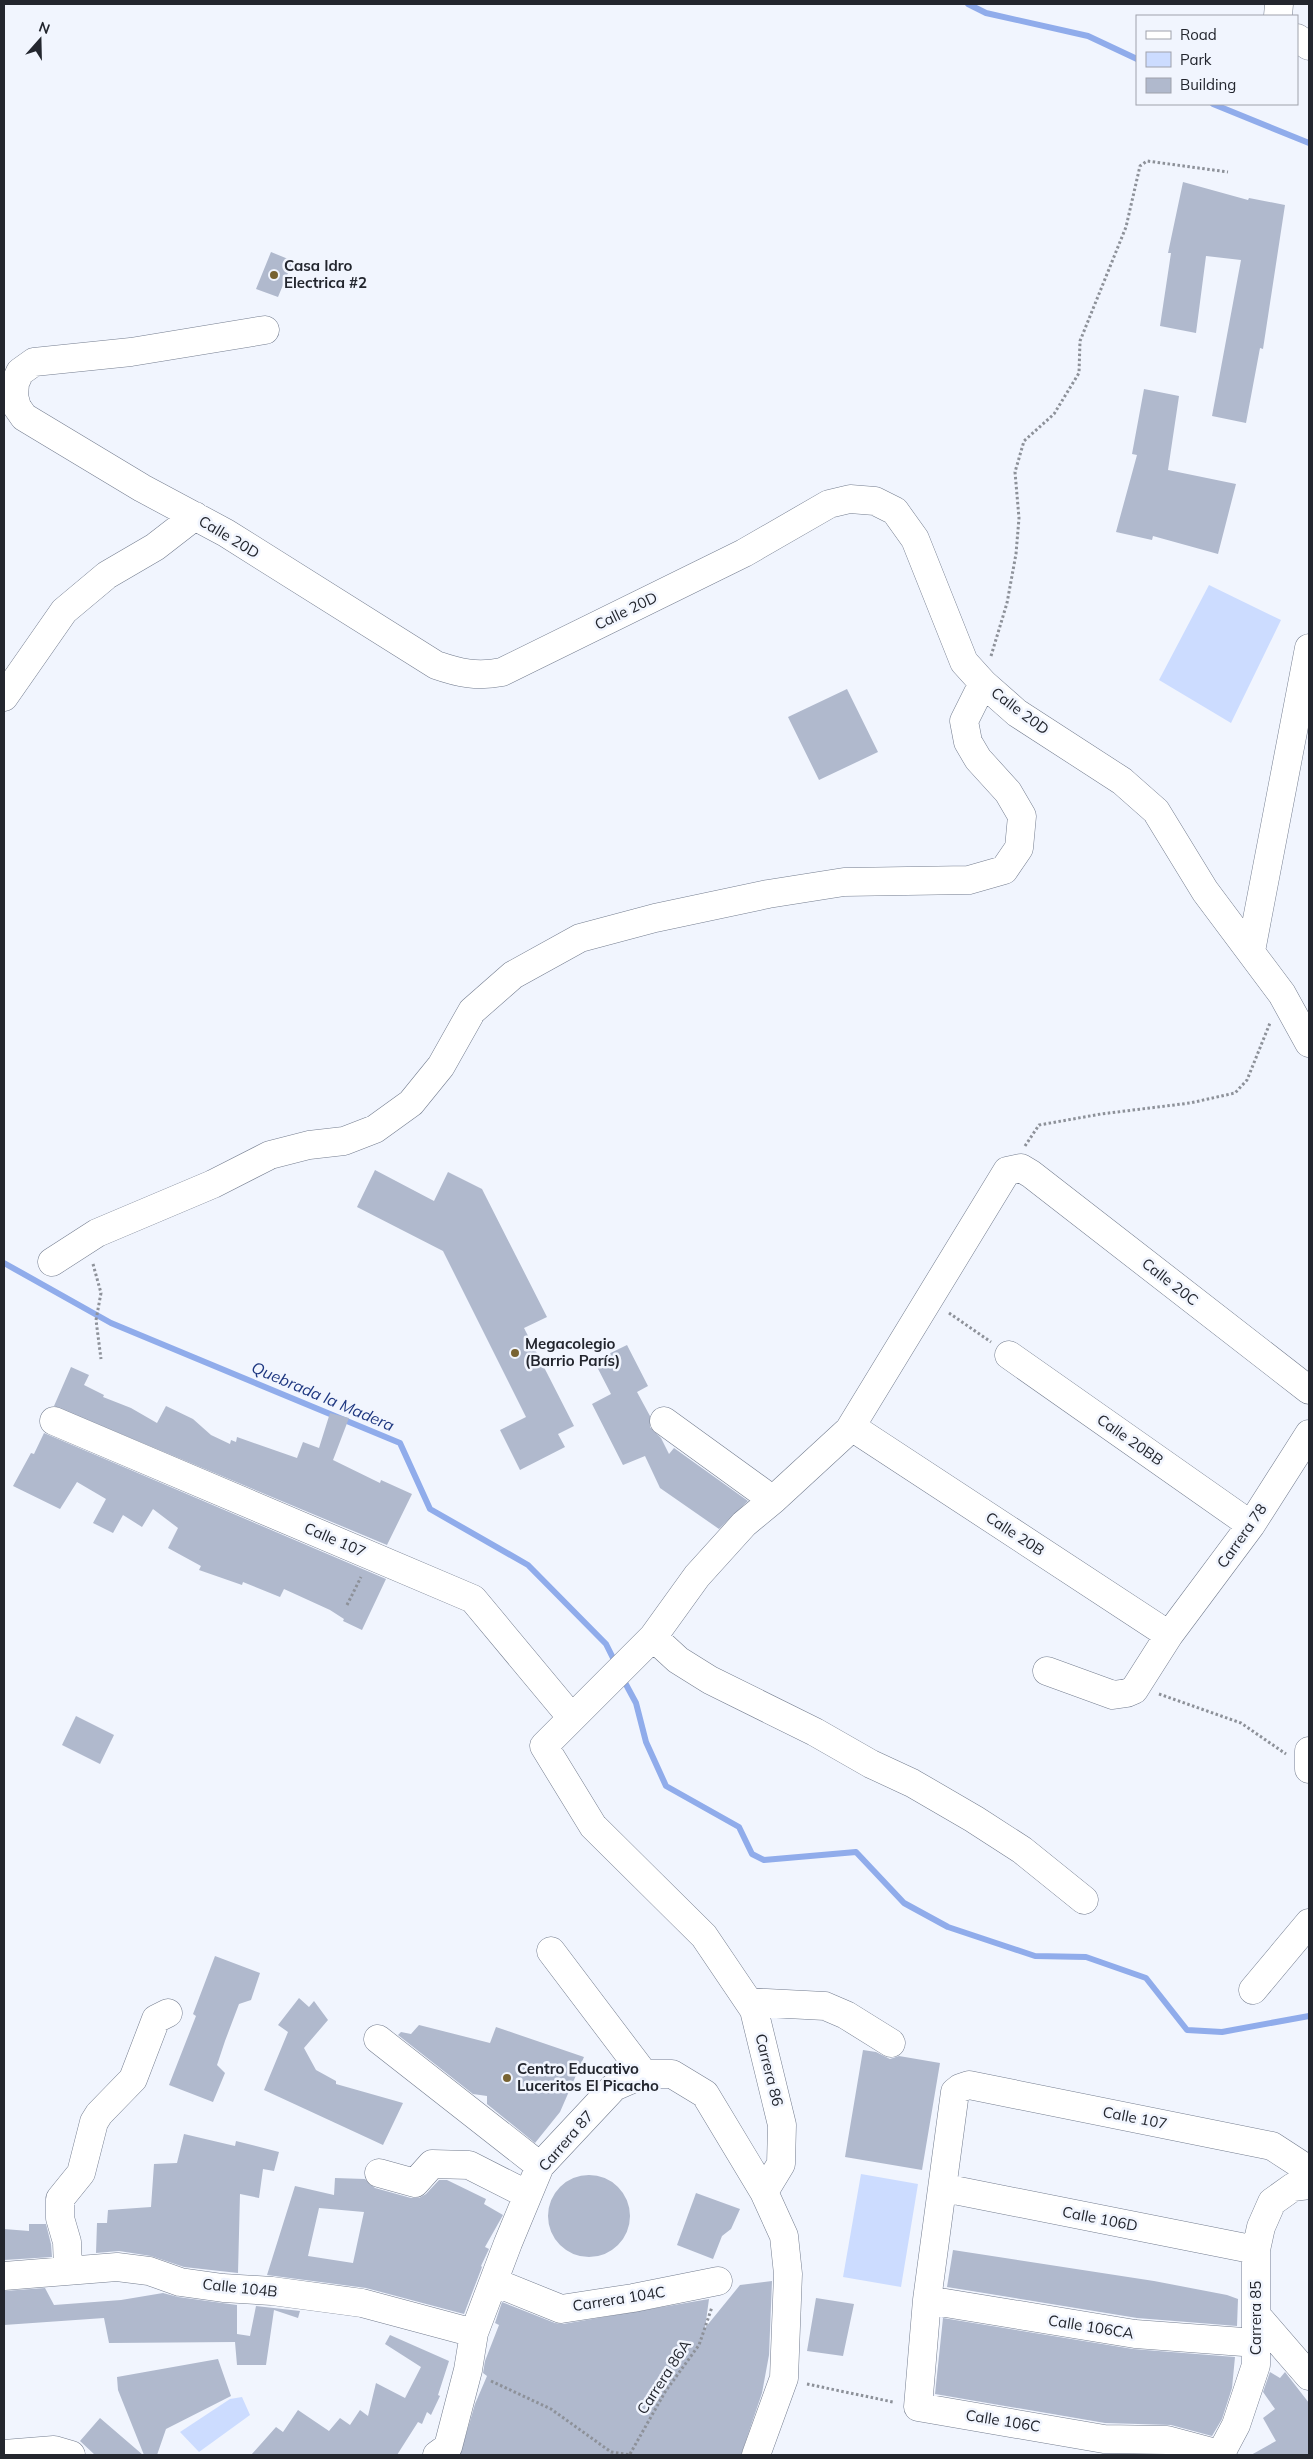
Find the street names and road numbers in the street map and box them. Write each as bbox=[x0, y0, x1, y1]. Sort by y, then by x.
street label: Calle 20D bbox=[195, 511, 263, 562]
street label: Calle 20D bbox=[591, 587, 660, 634]
street label: Calle 20D bbox=[988, 683, 1053, 738]
street label: Calle 20C bbox=[1138, 1254, 1202, 1310]
street label: Calle 20BB bbox=[1093, 1410, 1167, 1469]
street label: Carrera 78 bbox=[1213, 1500, 1271, 1572]
street label: Calle 20B bbox=[982, 1508, 1048, 1560]
street label: Calle 107 bbox=[301, 1518, 369, 1561]
street label: Carrera 86 bbox=[751, 2032, 788, 2108]
street label: Calle 107 bbox=[1101, 2102, 1169, 2133]
street label: Carrera 87 bbox=[534, 2106, 597, 2175]
street label: Calle 106D bbox=[1061, 2202, 1139, 2235]
street label: Calle 104B bbox=[202, 2274, 279, 2301]
street label: Carrera 85 bbox=[1246, 2281, 1265, 2355]
street label: Carrera 104C bbox=[571, 2282, 667, 2315]
street label: Calle 106CA bbox=[1047, 2310, 1135, 2343]
street label: Carrera 86A bbox=[632, 2336, 695, 2418]
street label: Calle 106C bbox=[964, 2405, 1042, 2436]

